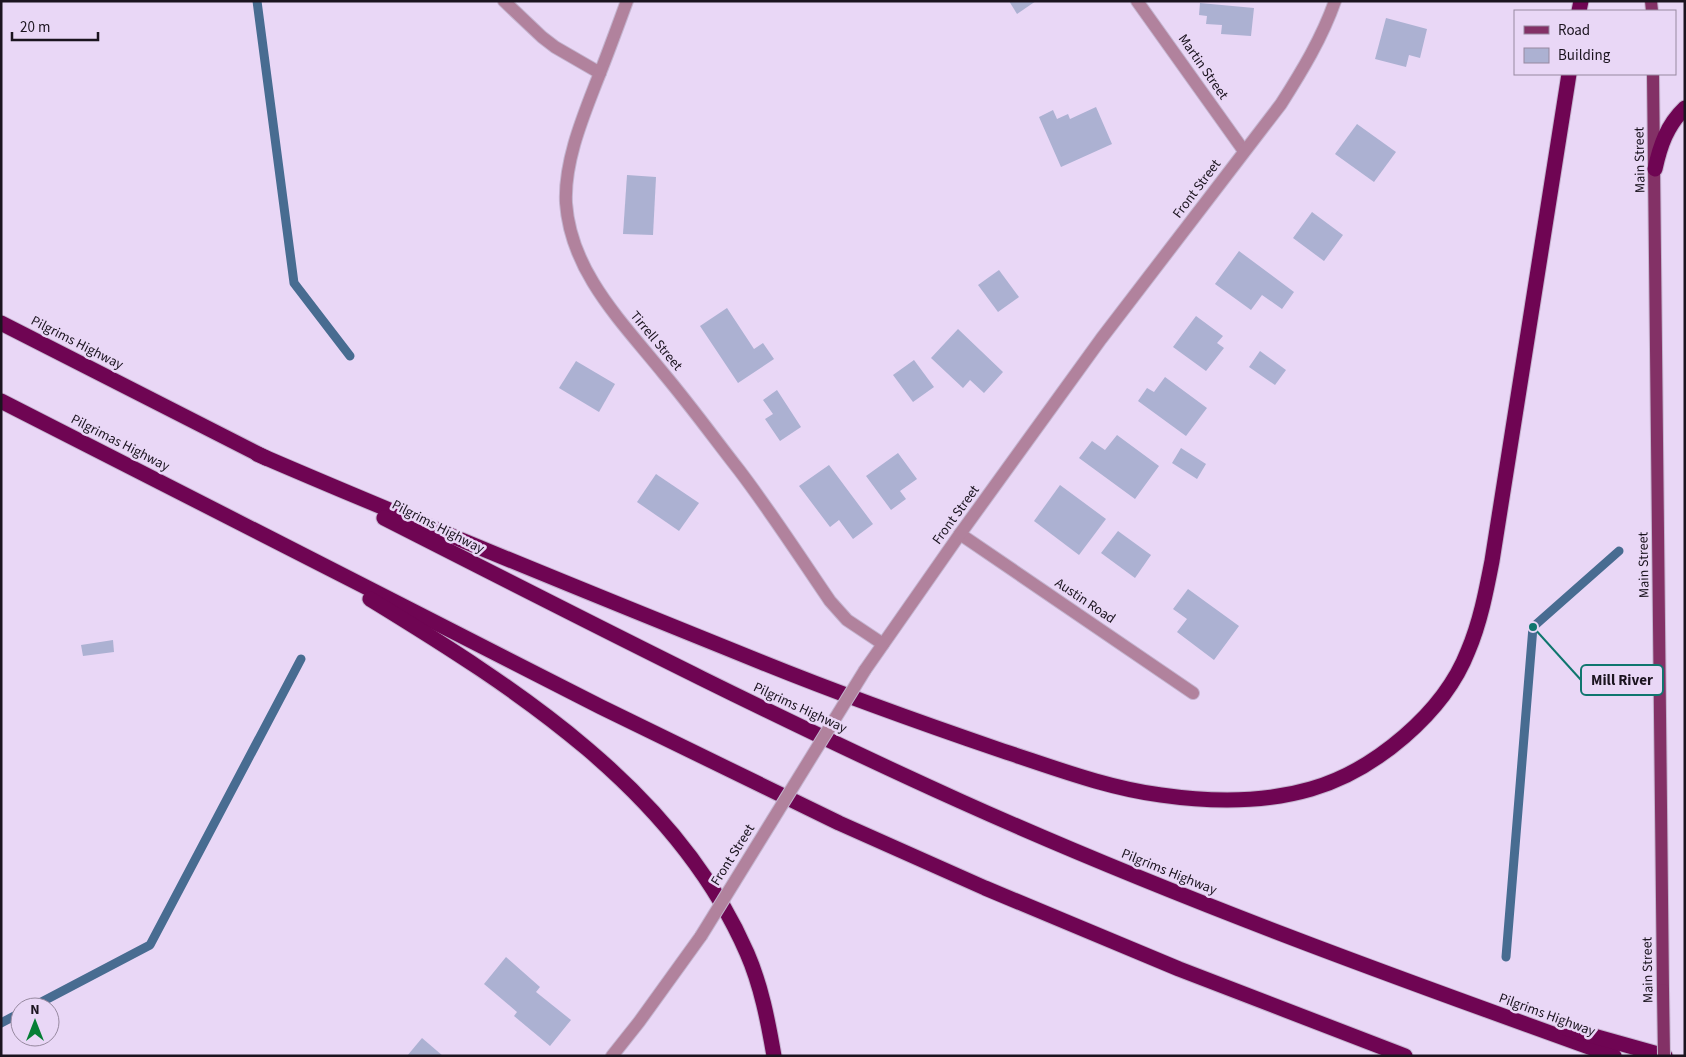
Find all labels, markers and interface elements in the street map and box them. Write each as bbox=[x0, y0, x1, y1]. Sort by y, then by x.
scale bar bbox=[12, 10, 99, 42]
legend bbox=[1514, 10, 1676, 75]
text: 20 m bbox=[20, 17, 50, 38]
text: Road bbox=[1558, 20, 1590, 41]
street label: Martin Street bbox=[1173, 30, 1233, 104]
text: Building bbox=[1558, 45, 1611, 66]
street label: Main Street bbox=[1629, 126, 1651, 193]
street label: Front Street bbox=[1168, 155, 1226, 223]
street label: Tirrell Street bbox=[625, 307, 687, 375]
street label: Pilgrims Highway bbox=[27, 311, 127, 375]
street label: Pilgrimas Highway bbox=[67, 409, 173, 477]
street label: Front Street bbox=[928, 481, 985, 549]
street label: Pilgrims Highway bbox=[388, 495, 488, 559]
street label: Main Street bbox=[1633, 531, 1655, 598]
street label: Austin Road bbox=[1051, 573, 1119, 629]
callout: Mill River bbox=[1581, 665, 1663, 695]
text: Mill River bbox=[1591, 670, 1653, 691]
street label: Pilgrims Highway bbox=[750, 678, 851, 739]
street label: Front Street bbox=[706, 820, 760, 890]
street label: Pilgrims Highway bbox=[1118, 844, 1220, 900]
street label: Main Street bbox=[1637, 936, 1659, 1003]
street label: Pilgrims Highway bbox=[1496, 988, 1598, 1042]
north arrow bbox=[10, 997, 60, 1047]
text: N bbox=[30, 1000, 40, 1020]

